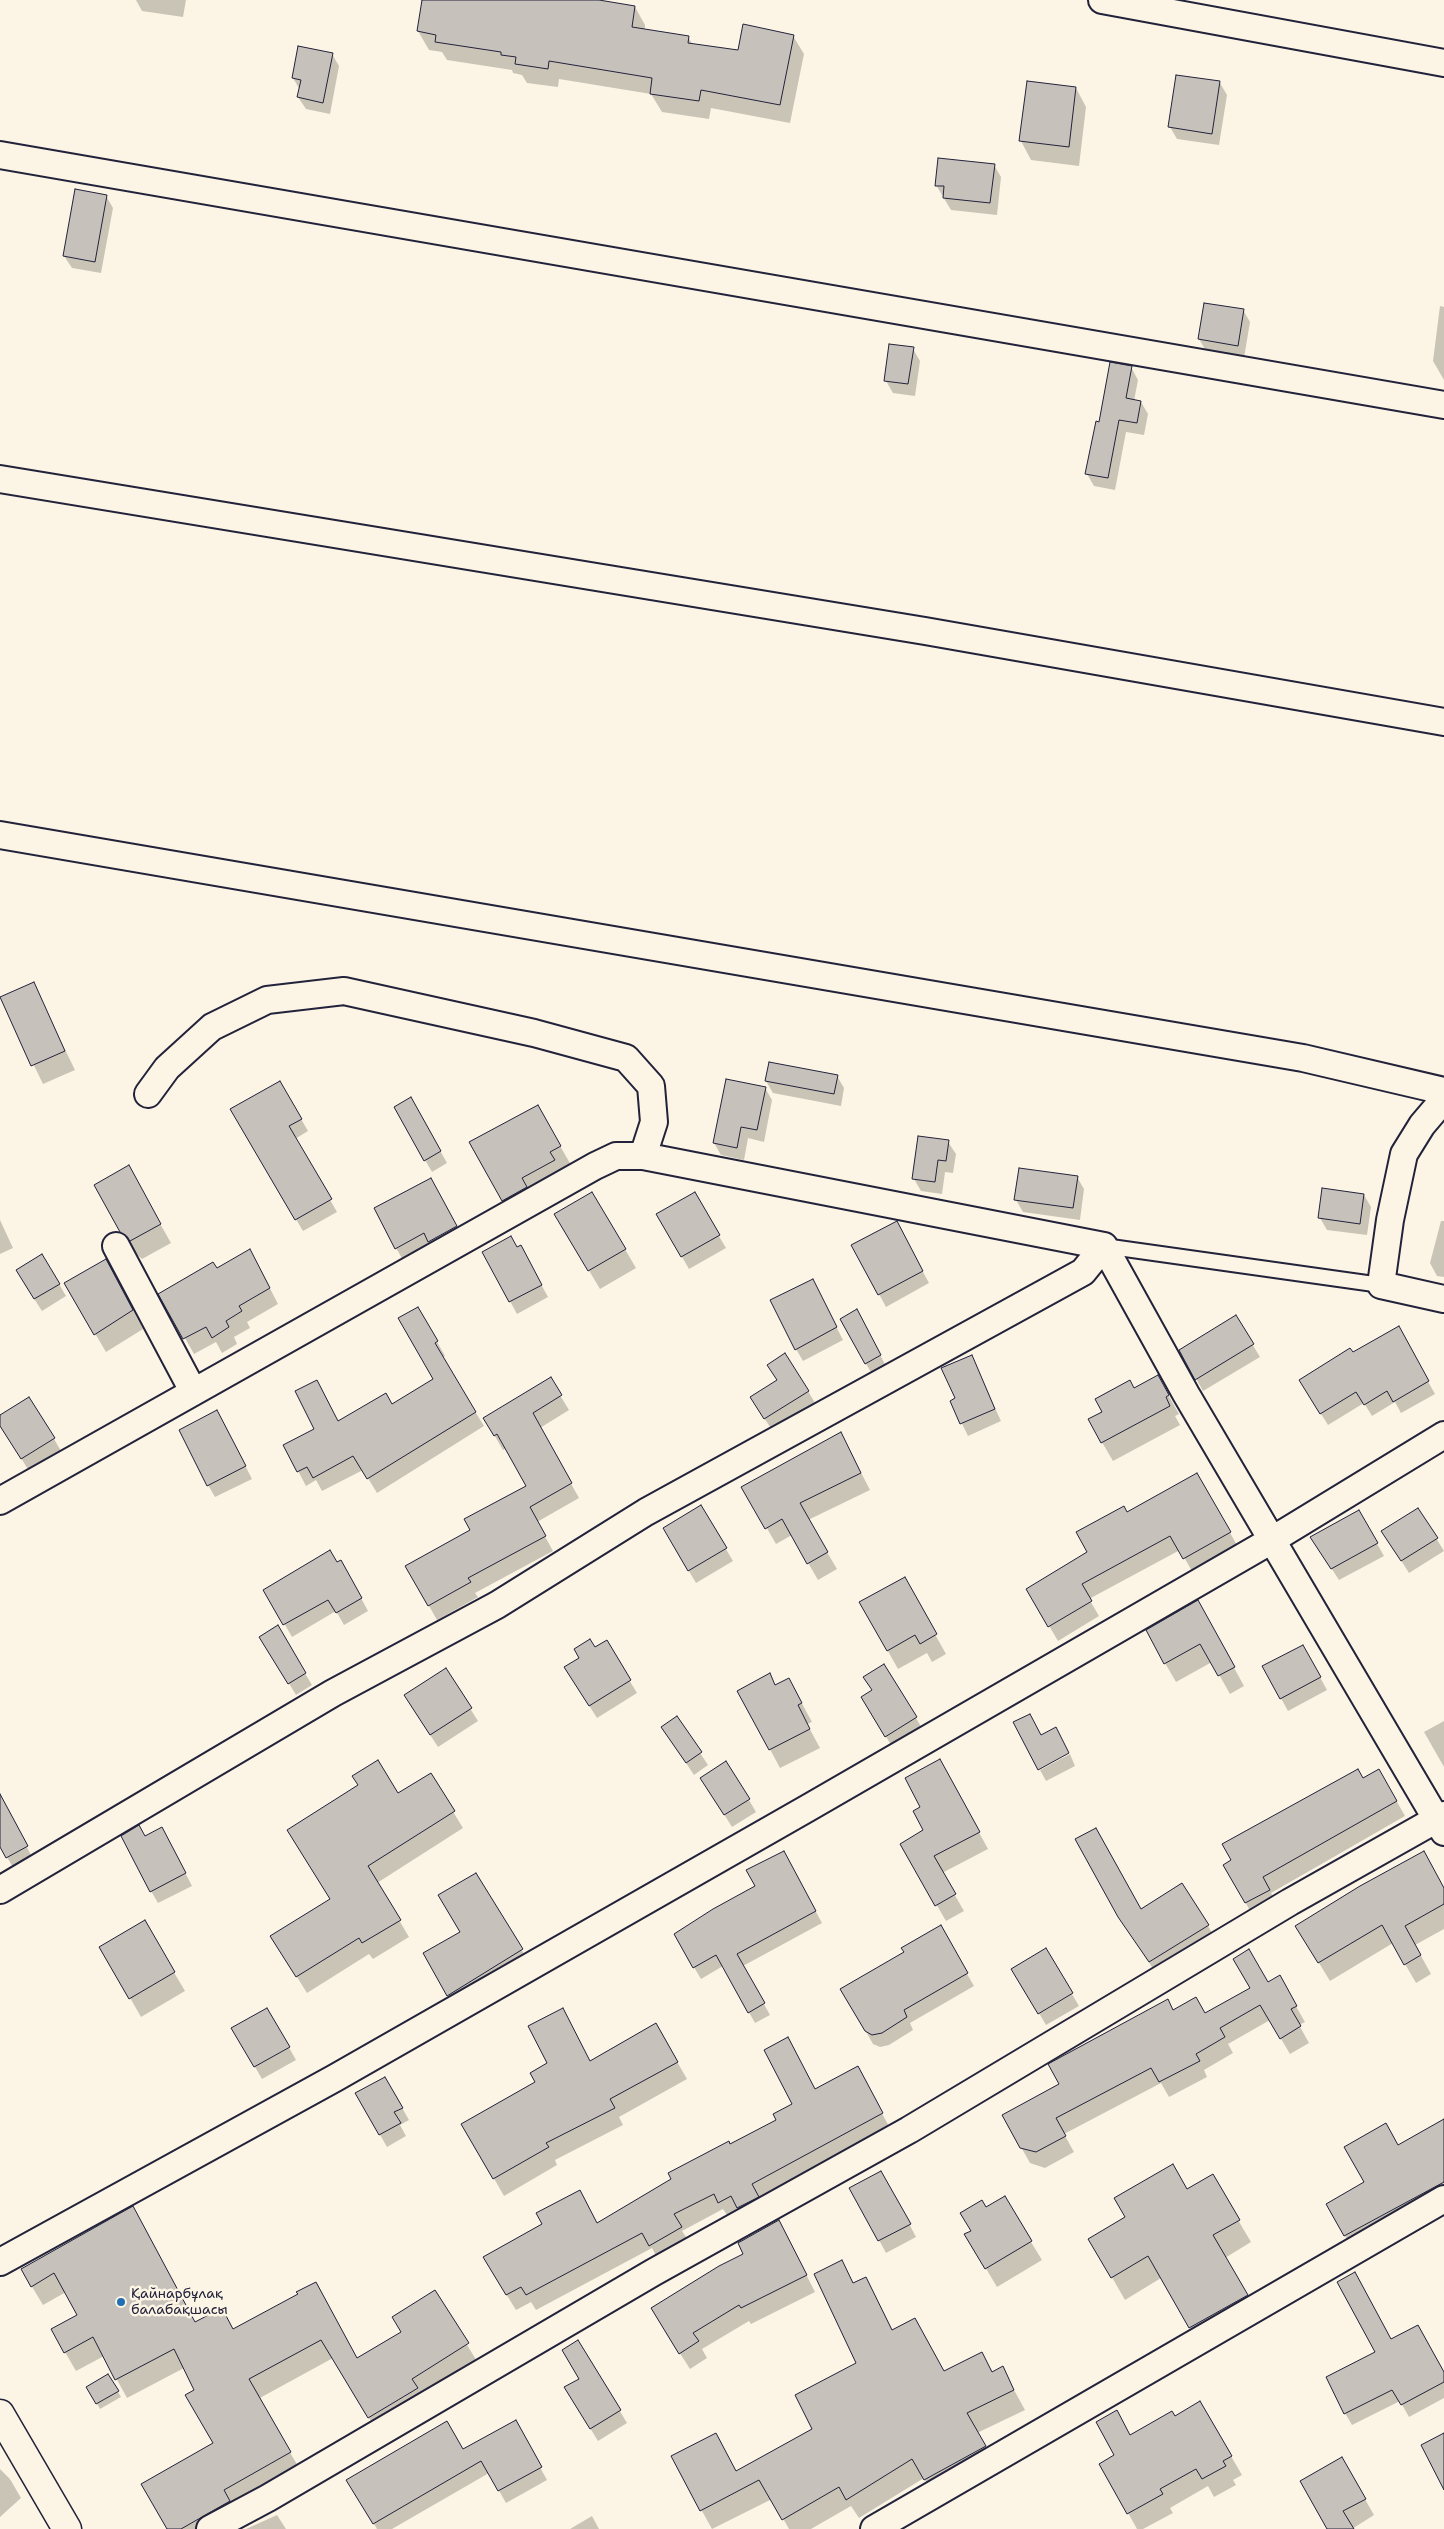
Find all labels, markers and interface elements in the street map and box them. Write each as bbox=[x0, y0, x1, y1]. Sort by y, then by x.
place label: Қайнарбұлақ балабақшасы bbox=[131, 2286, 228, 2318]
marker: Қайнарбұлақ балабақшасы bbox=[115, 2296, 127, 2308]

